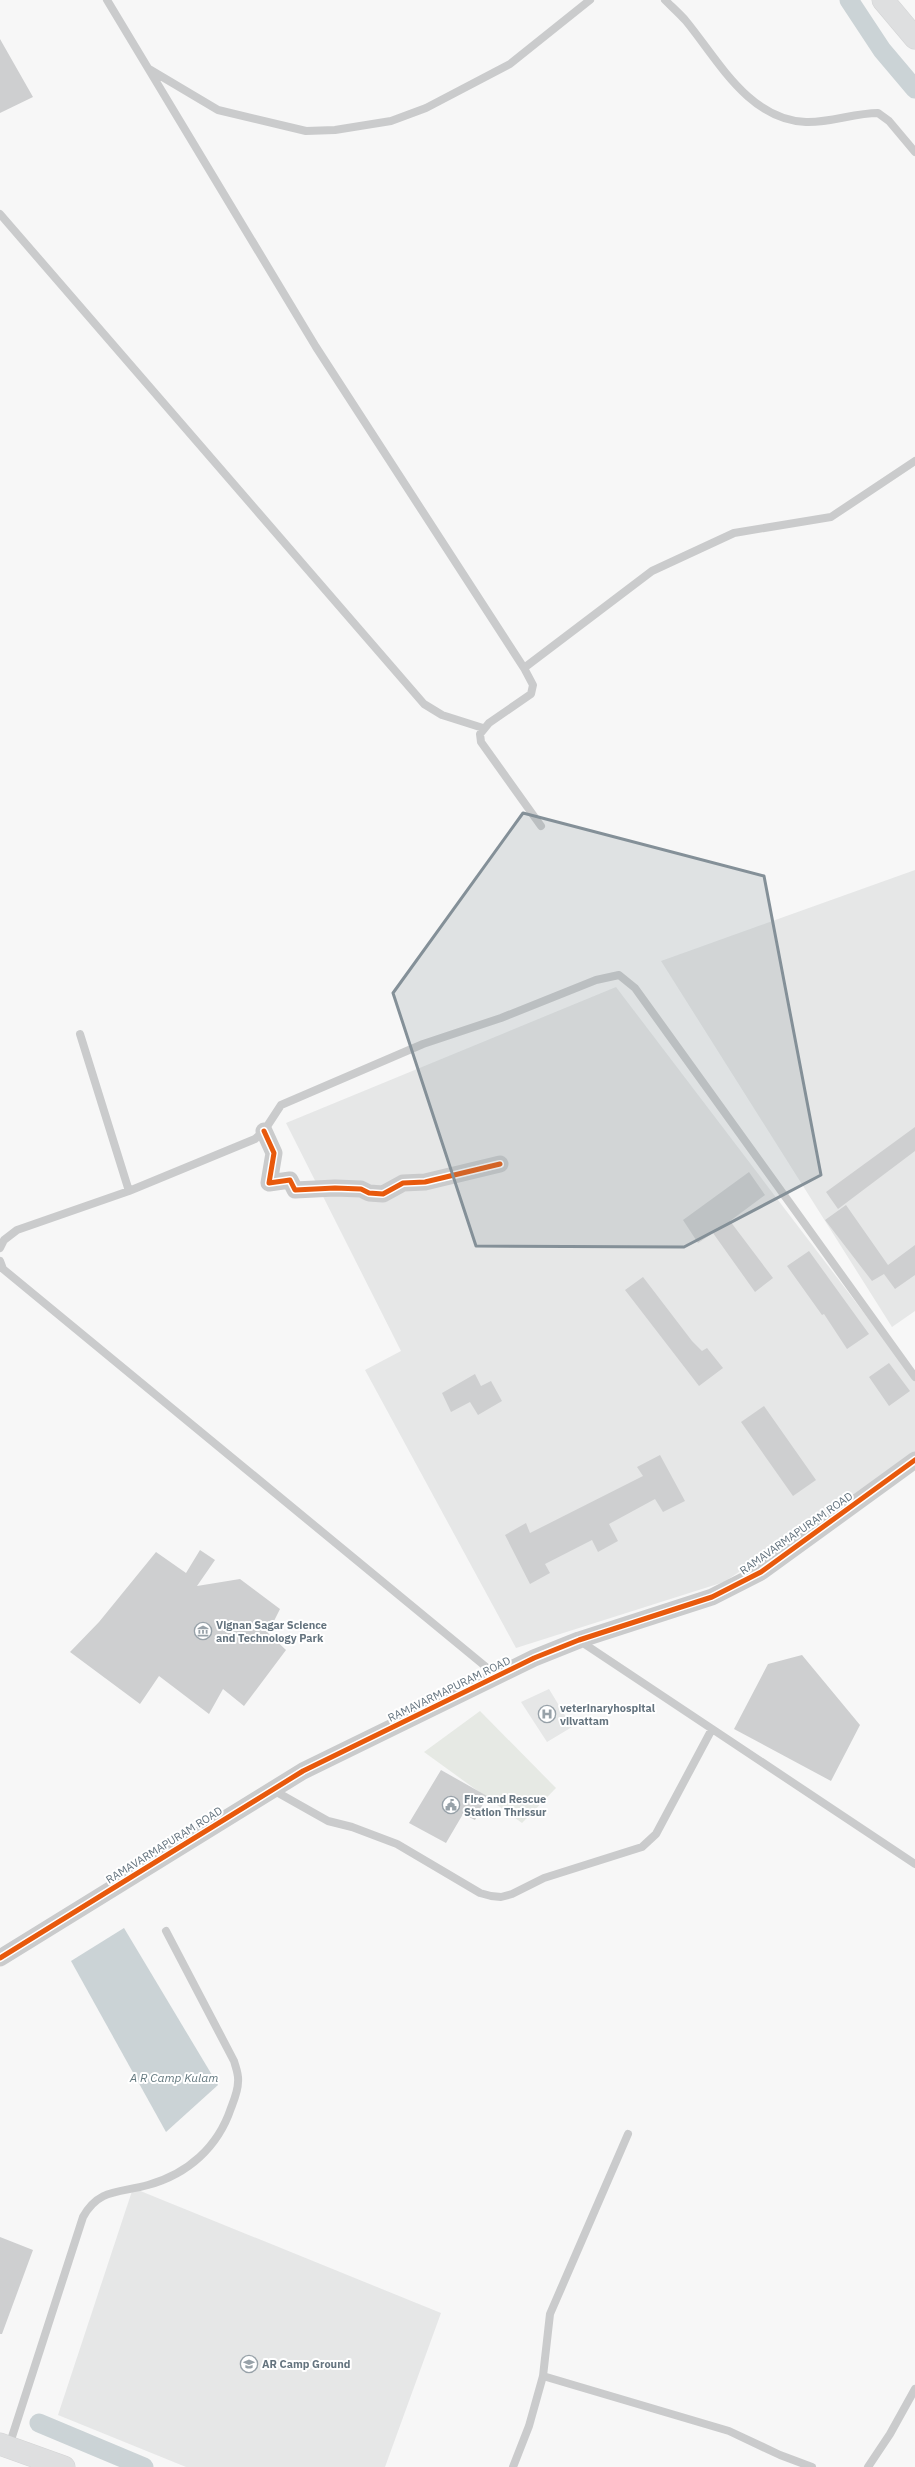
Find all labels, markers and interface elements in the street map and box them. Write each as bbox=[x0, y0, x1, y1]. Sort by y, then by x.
street label: RAMAVARMAPURAM ROAD bbox=[737, 1489, 855, 1577]
place label: Vignan Sagar Science and Technology Park bbox=[216, 1618, 327, 1645]
museum icon: Vignan Sagar Science and Technology Park bbox=[193, 1621, 213, 1641]
street label: RAMAVARMAPURAM ROAD bbox=[385, 1653, 513, 1725]
place label: veterinaryhospital vilvattam bbox=[560, 1701, 656, 1728]
hospital icon: veterinaryhospital vilvattam bbox=[537, 1704, 557, 1724]
place label: Fire and Rescue Station Thrissur bbox=[464, 1792, 547, 1819]
public building icon: Fire and Rescue Station Thrissur bbox=[441, 1795, 461, 1815]
street label: RAMAVARMAPURAM ROAD bbox=[103, 1803, 225, 1887]
water label: A R Camp Kulam bbox=[129, 2070, 218, 2085]
school or university icon: AR Camp Ground bbox=[239, 2354, 259, 2374]
place label: AR Camp Ground bbox=[262, 2357, 350, 2371]

